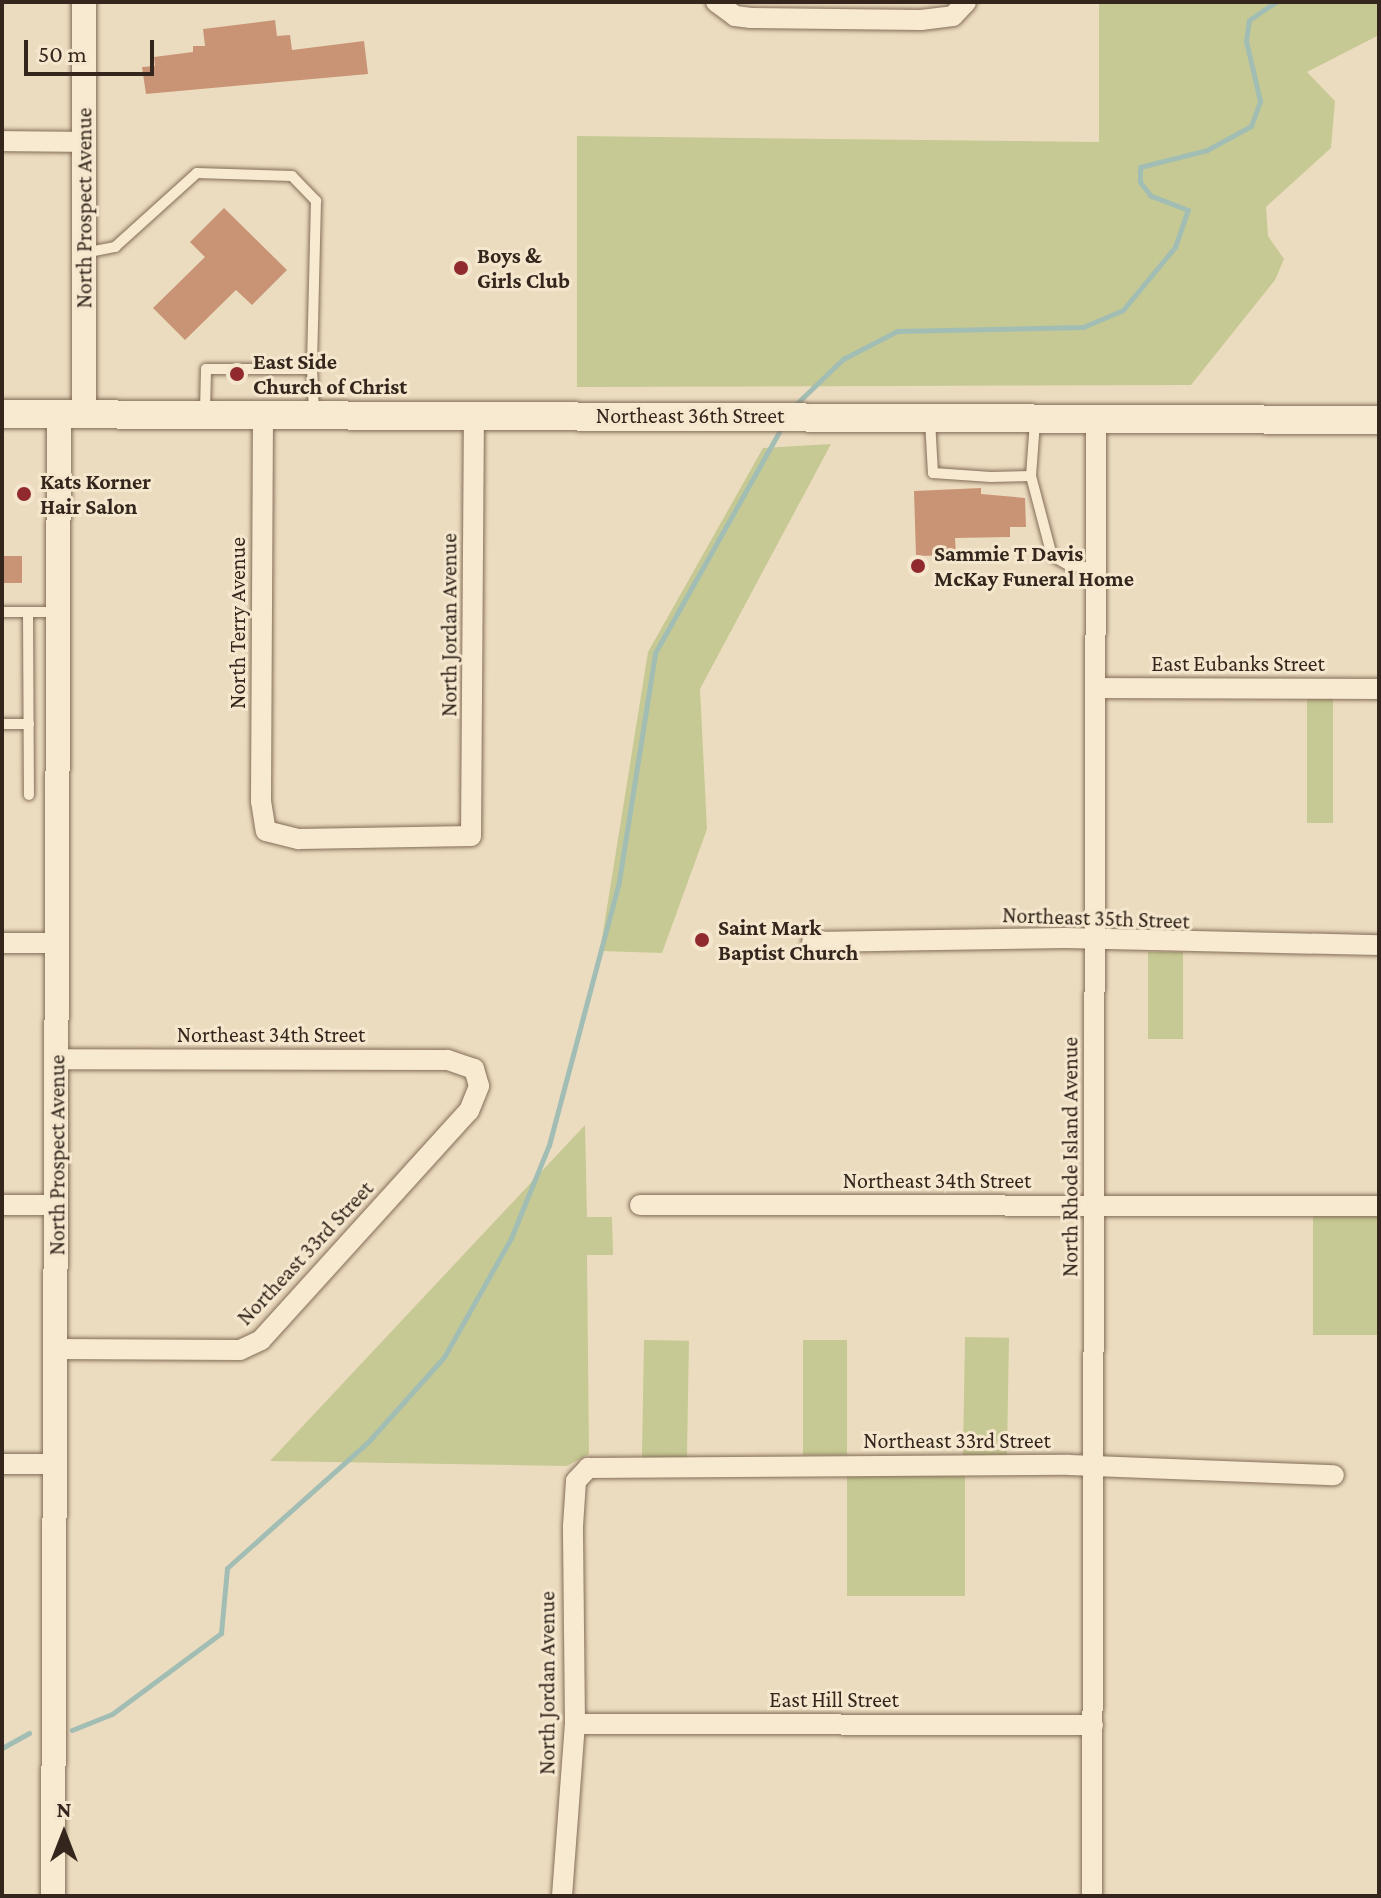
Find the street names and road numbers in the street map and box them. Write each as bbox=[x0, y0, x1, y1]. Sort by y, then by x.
street label: North Prospect Avenue bbox=[71, 108, 97, 308]
street label: Northeast 36th Street bbox=[596, 403, 784, 429]
street label: North Jordan Avenue bbox=[436, 533, 462, 717]
street label: North Terry Avenue bbox=[225, 537, 251, 709]
street label: East Eubanks Street bbox=[1151, 651, 1325, 677]
street label: Northeast 35th Street bbox=[1002, 902, 1190, 934]
street label: Northeast 34th Street bbox=[177, 1022, 365, 1048]
street label: North Rhode Island Avenue bbox=[1057, 1037, 1083, 1277]
street label: North Prospect Avenue bbox=[44, 1055, 70, 1255]
street label: Northeast 34th Street bbox=[843, 1168, 1031, 1194]
street label: Northeast 33rd Street bbox=[231, 1175, 379, 1331]
street label: Northeast 33rd Street bbox=[863, 1428, 1051, 1454]
street label: North Jordan Avenue bbox=[534, 1591, 560, 1775]
street label: East Hill Street bbox=[769, 1687, 899, 1713]

